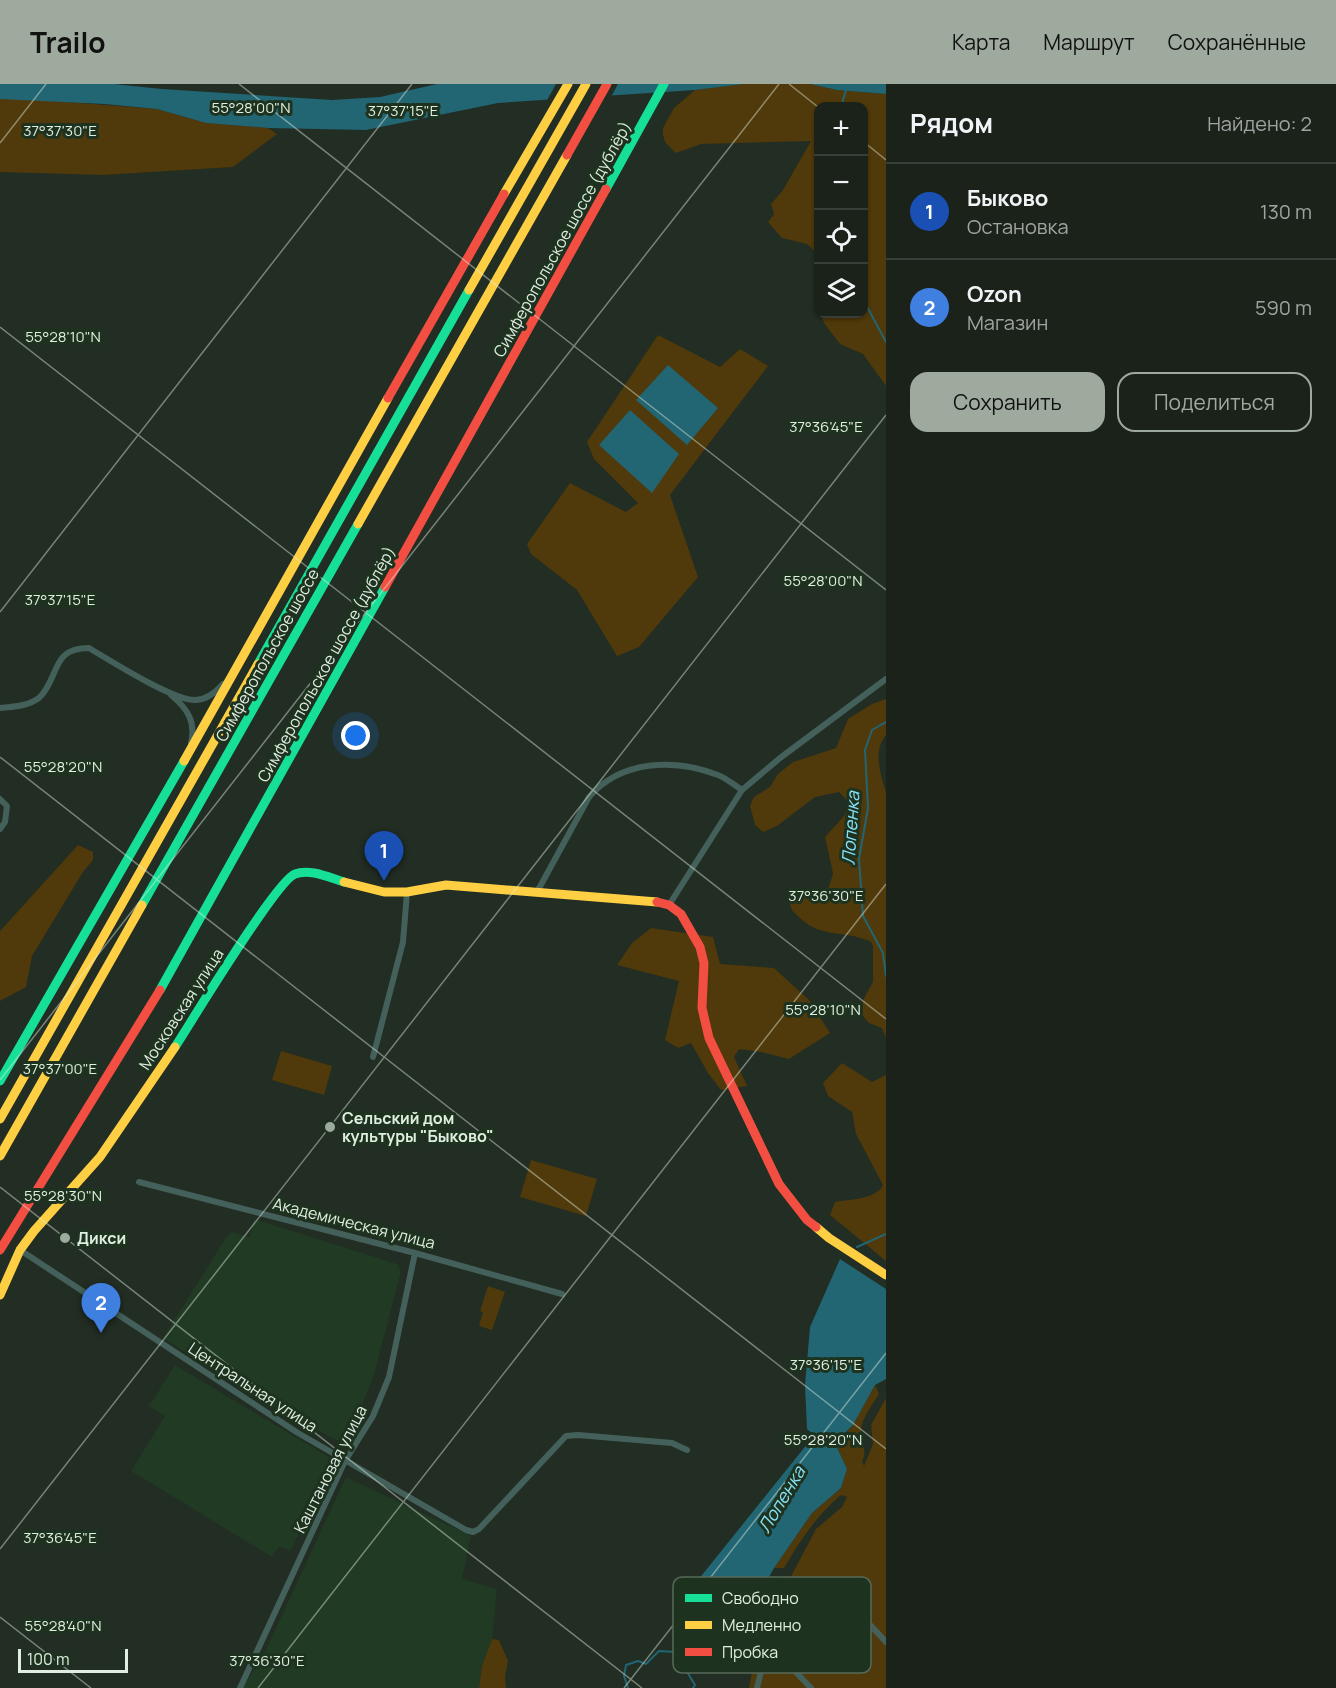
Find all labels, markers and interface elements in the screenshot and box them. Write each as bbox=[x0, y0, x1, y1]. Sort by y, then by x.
text: Trailo bbox=[30, 23, 106, 61]
text: Карта bbox=[952, 28, 1010, 56]
text: Маршрут bbox=[1043, 28, 1135, 56]
text: Сохранённые bbox=[1168, 28, 1306, 56]
text: 55°28'00"N bbox=[212, 97, 290, 118]
text: 37°37'15"E bbox=[368, 100, 438, 121]
map controls bbox=[814, 102, 868, 318]
button: + bbox=[814, 102, 868, 156]
text: Рядом bbox=[910, 105, 993, 141]
text: Найдено: 2 bbox=[1207, 110, 1312, 137]
street label: Симферопольское шоссе (дублёр) bbox=[488, 117, 636, 361]
text: 37°37'30"E bbox=[23, 120, 97, 141]
button: − bbox=[814, 156, 868, 210]
text: Быково bbox=[967, 183, 1048, 213]
text: 1 bbox=[925, 198, 934, 225]
text: 130 m bbox=[1260, 198, 1312, 225]
button: locate bbox=[814, 210, 868, 264]
text: Остановка bbox=[967, 213, 1069, 240]
button: layers bbox=[814, 264, 868, 318]
text: Ozon bbox=[967, 279, 1022, 309]
text: 2 bbox=[924, 294, 935, 321]
text: 590 m bbox=[1255, 294, 1312, 321]
text: Магазин bbox=[967, 309, 1048, 336]
text: 55°28'10"N bbox=[25, 326, 101, 347]
button: Сохранить bbox=[910, 372, 1105, 432]
button: Поделиться bbox=[1117, 372, 1312, 432]
text: 37°36'45"E bbox=[789, 416, 863, 437]
street label: Симферопольское шоссе (дублёр) bbox=[252, 542, 400, 786]
street label: Симферопольское шоссе bbox=[210, 564, 324, 746]
text: 55°28'00"N bbox=[784, 570, 862, 591]
text: 37°37'15"E bbox=[25, 589, 95, 610]
your location bbox=[341, 721, 370, 750]
text: 55°28'20"N bbox=[24, 756, 102, 777]
water label: Лопенка bbox=[835, 789, 865, 866]
pin: 1 bbox=[364, 832, 404, 881]
text: 37°36'30"E bbox=[788, 885, 864, 906]
street label: Московская улица bbox=[134, 944, 228, 1074]
text: 55°28'10"N bbox=[785, 999, 861, 1020]
text: 37°37'00"E bbox=[23, 1058, 97, 1079]
place label: Сельский дом культуры "Быково" bbox=[342, 1107, 494, 1147]
marker: Сельский дом культуры "Быково" bbox=[323, 1120, 337, 1134]
text: 55°28'30"N bbox=[24, 1185, 102, 1206]
street label: Академическая улица bbox=[270, 1192, 438, 1254]
place label: Дикси bbox=[77, 1227, 126, 1249]
marker: Дикси bbox=[58, 1231, 72, 1245]
pin: 2 bbox=[82, 1284, 120, 1333]
street label: Центральная улица bbox=[184, 1337, 322, 1437]
text: 37°36'15"E bbox=[790, 1354, 862, 1375]
street label: Каштановая улица bbox=[288, 1401, 372, 1537]
text: 55°28'20"N bbox=[784, 1429, 862, 1450]
water label: Лопенка bbox=[752, 1460, 811, 1537]
text: 37°36'45"E bbox=[23, 1527, 97, 1548]
legend bbox=[673, 1577, 871, 1673]
text: Свободно bbox=[722, 1587, 799, 1609]
text: Медленно bbox=[722, 1614, 801, 1636]
text: 55°28'40"N bbox=[25, 1615, 101, 1636]
text: Пробка bbox=[722, 1641, 778, 1663]
scale bar bbox=[18, 1646, 128, 1674]
text: 100 m bbox=[27, 1648, 70, 1670]
text: 37°36'30"E bbox=[229, 1650, 305, 1671]

